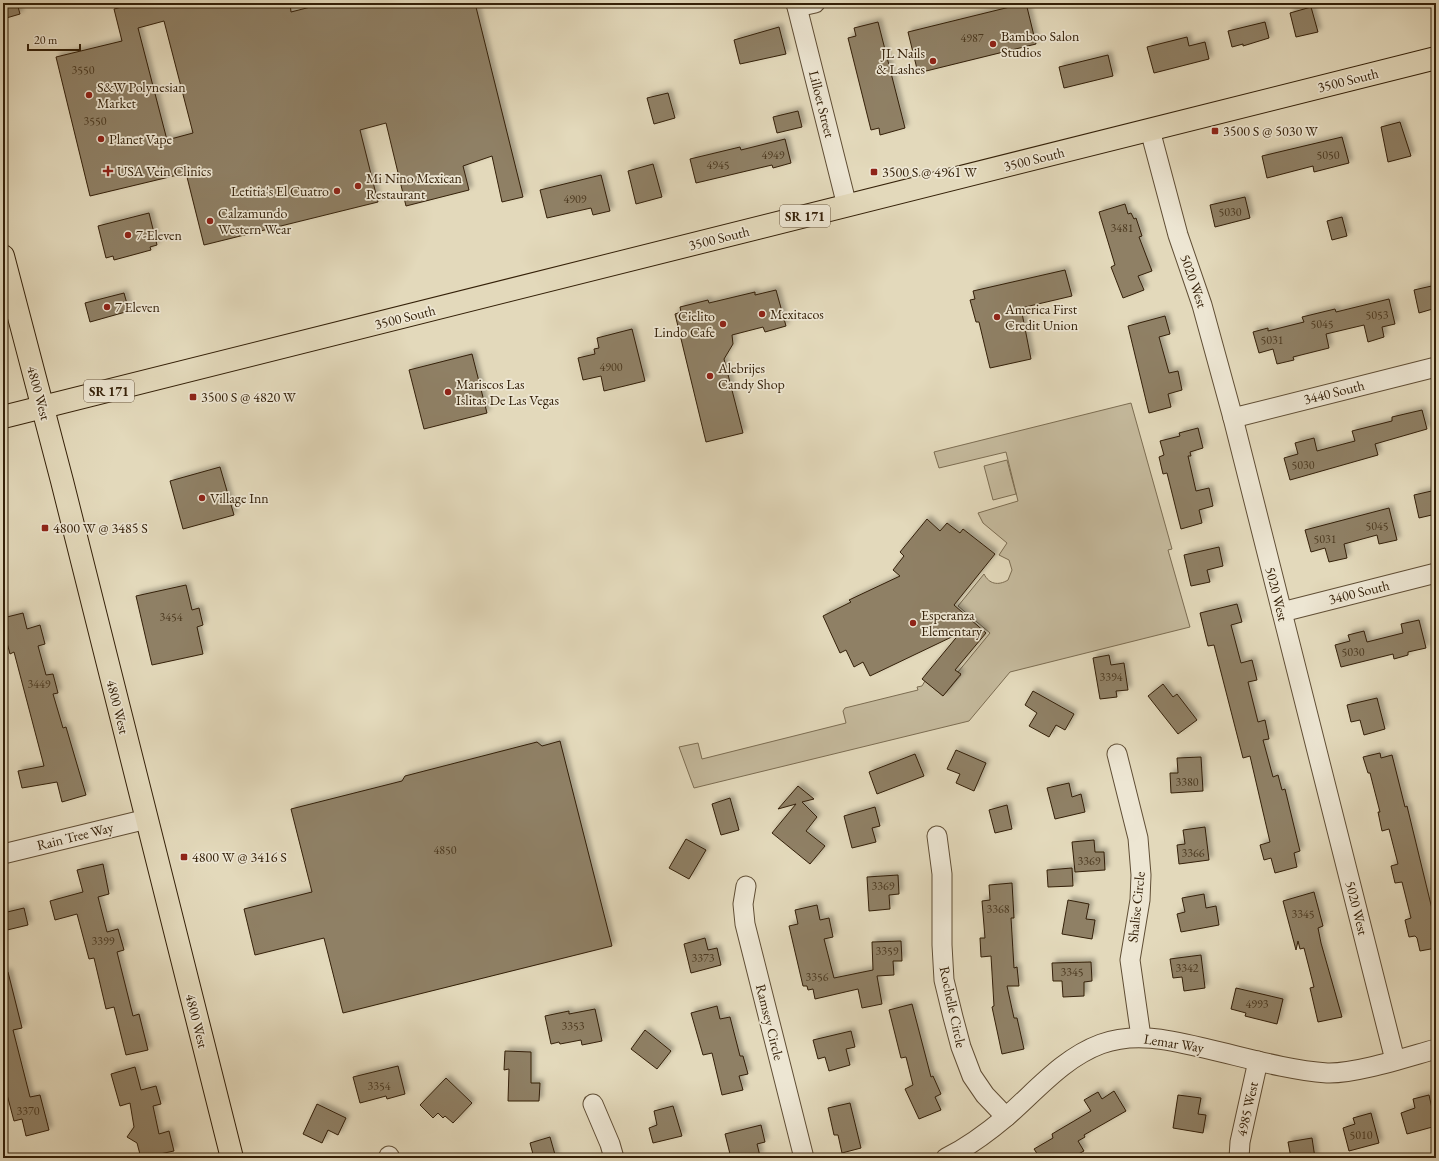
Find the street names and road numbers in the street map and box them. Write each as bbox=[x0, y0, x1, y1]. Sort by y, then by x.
street label: 3500 South bbox=[1316, 64, 1380, 96]
street label: Lilloet Street bbox=[805, 69, 839, 140]
street label: 3500 South bbox=[1002, 143, 1066, 175]
road number: SR 171 bbox=[780, 205, 830, 227]
street label: 3500 South bbox=[687, 222, 751, 254]
street label: 5020 West bbox=[1176, 252, 1212, 311]
street label: 3500 South bbox=[373, 301, 437, 333]
street label: 4800 West bbox=[23, 364, 55, 423]
street label: 3440 South bbox=[1302, 376, 1366, 408]
road number: SR 171 bbox=[84, 380, 134, 402]
street label: 5020 West bbox=[1262, 565, 1293, 624]
street label: 3400 South bbox=[1327, 576, 1391, 608]
street label: 4800 West bbox=[103, 678, 134, 737]
street label: Rain Tree Way bbox=[35, 818, 116, 854]
street label: Shalise Circle bbox=[1123, 870, 1149, 943]
street label: 5020 West bbox=[1342, 879, 1373, 938]
street label: Rochelle Circle bbox=[936, 965, 971, 1050]
street label: Ramsey Circle bbox=[752, 982, 788, 1063]
street label: 4800 West bbox=[182, 992, 213, 1051]
street label: Lemar Way bbox=[1143, 1029, 1206, 1057]
street label: 4985 West bbox=[1232, 1079, 1262, 1138]

